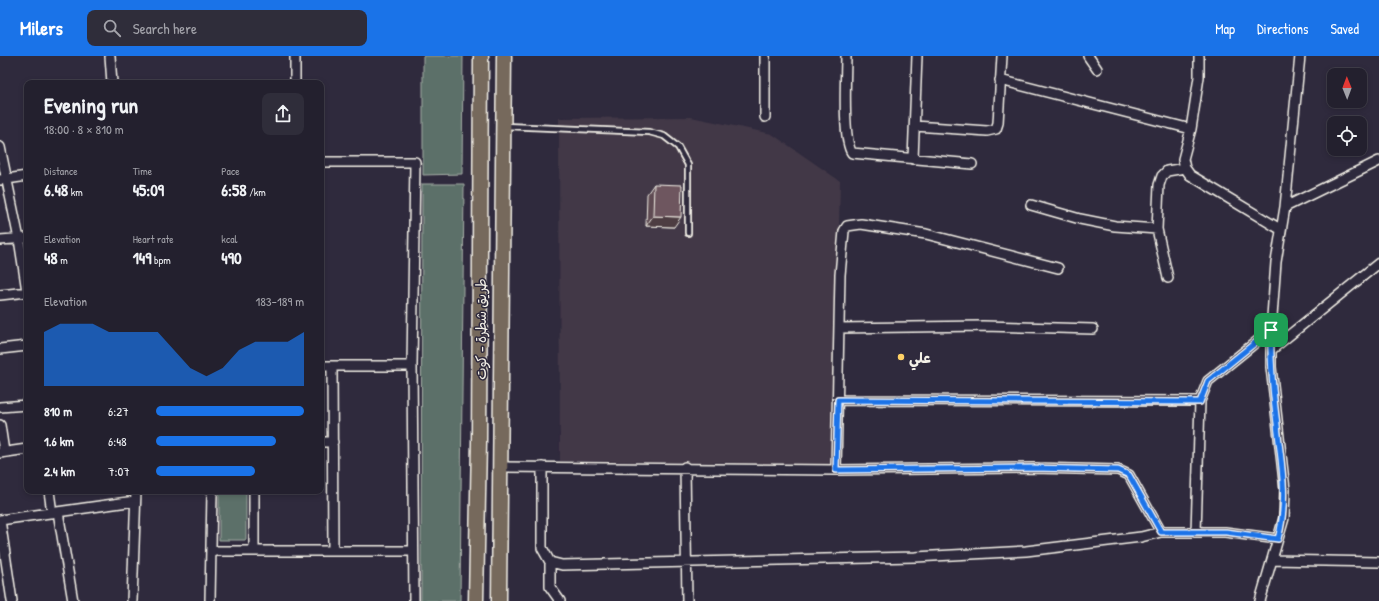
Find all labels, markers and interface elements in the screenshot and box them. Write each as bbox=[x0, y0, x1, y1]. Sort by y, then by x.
search box bbox=[87, 10, 367, 46]
text: Milers bbox=[20, 15, 63, 41]
icon: search bbox=[101, 17, 123, 39]
text: Search here bbox=[133, 18, 197, 39]
text: Map bbox=[1215, 19, 1235, 38]
text: Directions bbox=[1257, 19, 1308, 38]
text: Saved bbox=[1330, 19, 1359, 38]
north arrow bbox=[1327, 68, 1367, 108]
map controls bbox=[1327, 68, 1367, 156]
text: Evening run bbox=[44, 90, 138, 120]
button: share bbox=[262, 93, 304, 135]
button: locate bbox=[1327, 116, 1367, 156]
text: 18:00 · 8 × 810 m bbox=[44, 120, 124, 138]
text: Distance bbox=[44, 164, 78, 178]
text: Time bbox=[133, 164, 152, 178]
text: Pace bbox=[221, 164, 240, 178]
text: 6.48 bbox=[44, 178, 68, 201]
text: 45:09 bbox=[133, 178, 164, 201]
text: 6:58 bbox=[221, 178, 247, 201]
text: km bbox=[68, 185, 83, 199]
text: /km bbox=[247, 185, 266, 199]
text: Elevation bbox=[44, 232, 81, 246]
text: Heart rate bbox=[133, 232, 174, 246]
text: kcal bbox=[221, 232, 237, 246]
text: 48 bbox=[44, 246, 58, 269]
text: 149 bbox=[133, 246, 151, 269]
text: 490 bbox=[221, 246, 242, 269]
text: m bbox=[58, 253, 68, 267]
text: bpm bbox=[151, 253, 171, 267]
street label: طريق شطرة - كوت bbox=[471, 278, 491, 380]
text: Elevation bbox=[44, 292, 87, 310]
text: 183–189 m bbox=[255, 292, 304, 310]
pin bbox=[1254, 313, 1288, 347]
icon: arrive bbox=[1260, 319, 1282, 341]
place label: علي bbox=[909, 348, 931, 371]
marker: علي bbox=[896, 352, 906, 362]
text: 810 m bbox=[44, 402, 72, 420]
text: 6:27 bbox=[108, 402, 129, 420]
text: 1.6 km bbox=[44, 432, 74, 450]
text: 6:48 bbox=[108, 432, 127, 450]
text: 2.4 km bbox=[44, 462, 75, 480]
text: 7:07 bbox=[108, 462, 130, 480]

